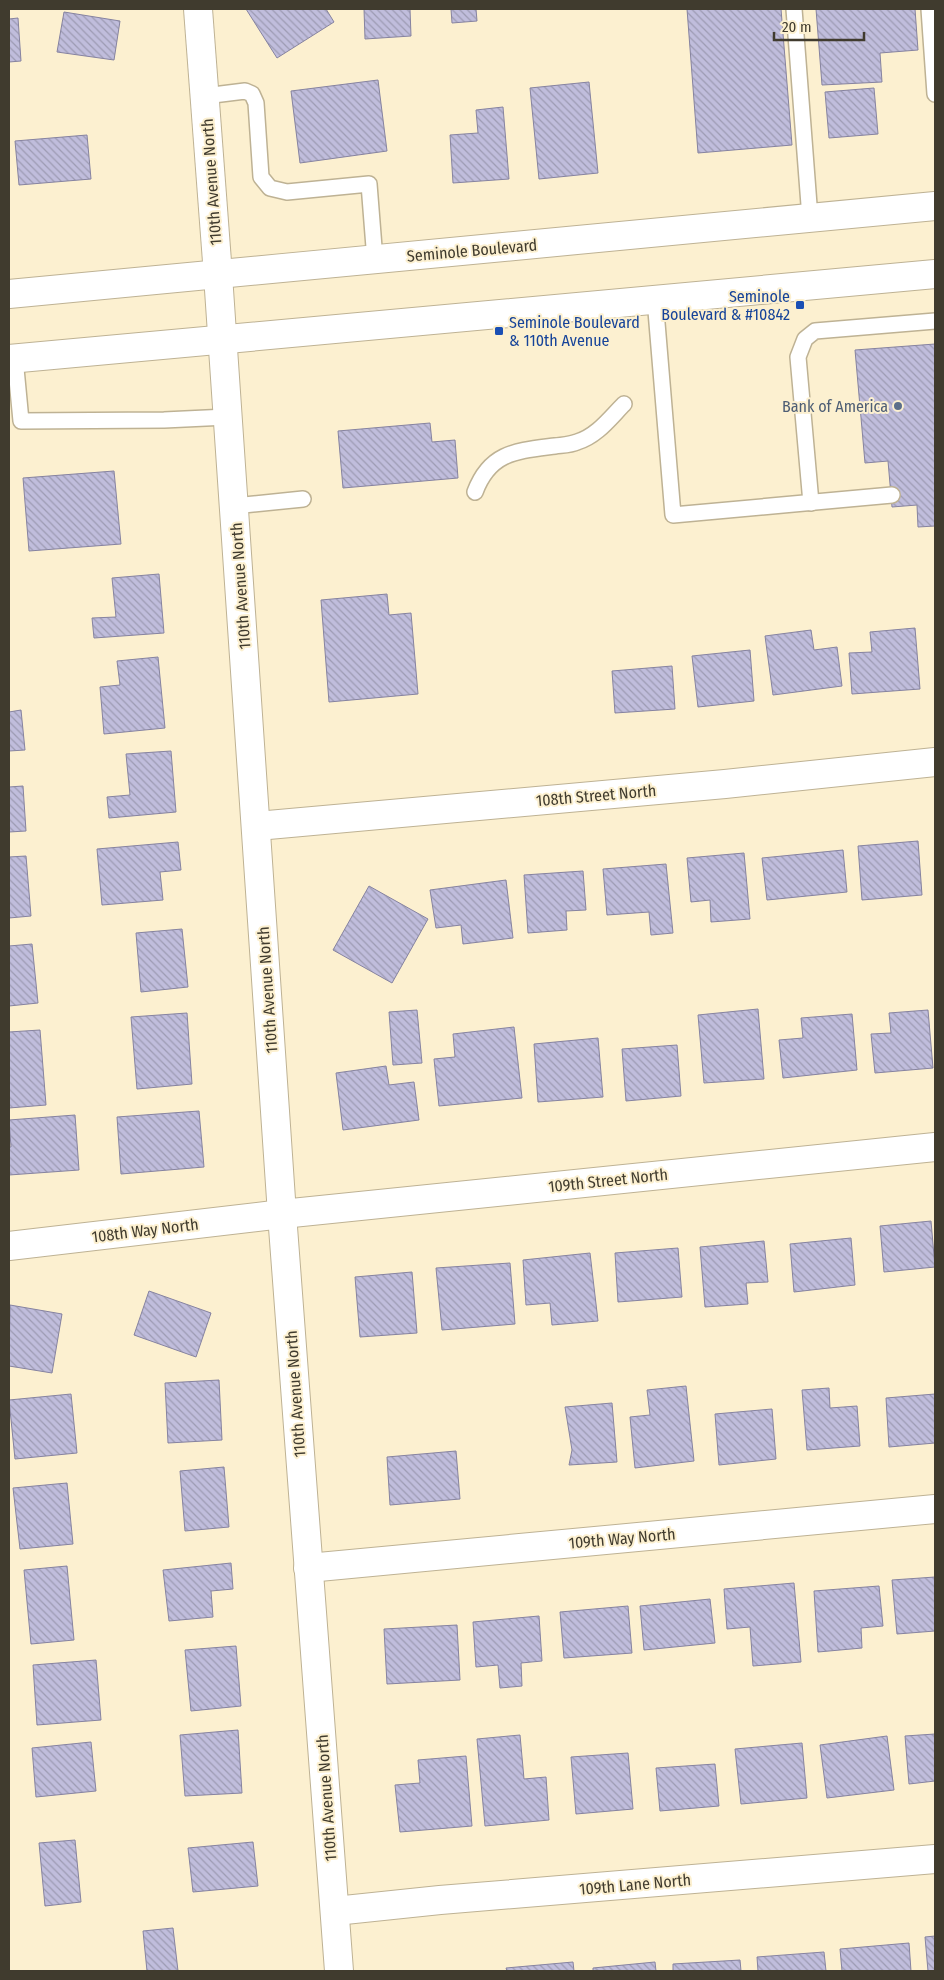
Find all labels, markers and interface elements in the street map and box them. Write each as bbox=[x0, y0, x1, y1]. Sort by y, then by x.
scale bar bbox=[774, 10, 864, 42]
text: 20 m bbox=[782, 18, 812, 36]
street label: 110th Avenue North bbox=[198, 118, 225, 246]
street label: Seminole Boulevard bbox=[406, 235, 538, 266]
place label: Seminole Boulevard & #10842 bbox=[661, 287, 790, 324]
marker: Seminole Boulevard & #10842 bbox=[794, 299, 806, 311]
place label: Seminole Boulevard & 110th Avenue bbox=[509, 313, 640, 350]
marker: Seminole Boulevard & 110th Avenue bbox=[493, 325, 505, 337]
place label: Bank of America bbox=[782, 397, 888, 416]
marker: Bank of America bbox=[892, 400, 904, 412]
street label: 110th Avenue North bbox=[227, 522, 254, 650]
street label: 108th Street North bbox=[535, 781, 657, 810]
street label: 110th Avenue North bbox=[254, 926, 281, 1054]
street label: 109th Street North bbox=[547, 1165, 669, 1196]
street label: 108th Way North bbox=[91, 1215, 200, 1246]
street label: 110th Avenue North bbox=[282, 1330, 309, 1458]
street label: 109th Way North bbox=[568, 1524, 676, 1553]
street label: 110th Avenue North bbox=[313, 1734, 340, 1862]
street label: 109th Lane North bbox=[578, 1870, 692, 1899]

